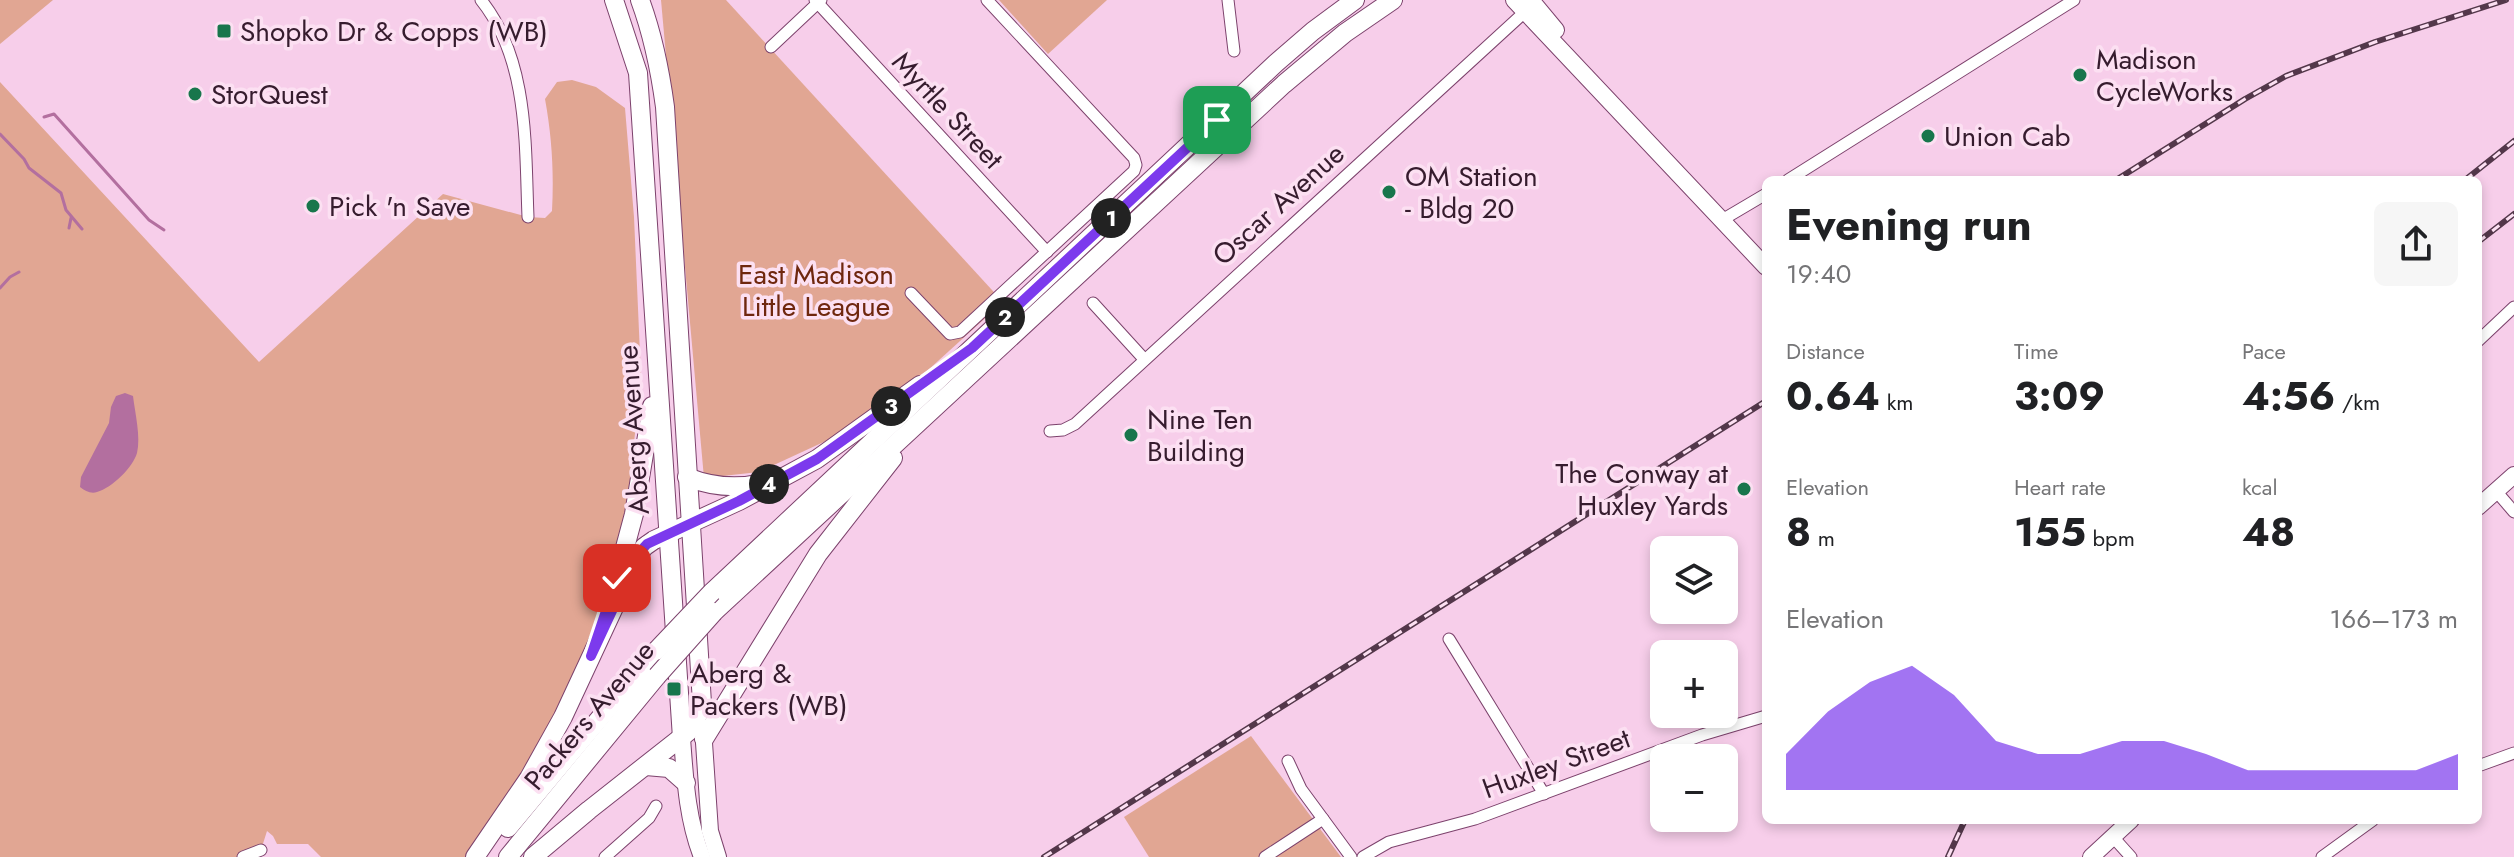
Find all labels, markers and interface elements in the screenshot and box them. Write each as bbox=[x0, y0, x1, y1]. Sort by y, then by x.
place label: Shopko Dr & Copps (WB) bbox=[240, 11, 548, 52]
marker: Shopko Dr & Copps (WB) bbox=[215, 22, 233, 40]
place label: Madison CycleWorks bbox=[2096, 39, 2233, 112]
street label: Myrtle Street bbox=[882, 42, 1013, 178]
marker: Madison CycleWorks bbox=[2071, 66, 2089, 84]
place label: StorQuest bbox=[211, 74, 328, 115]
marker: StorQuest bbox=[186, 85, 204, 103]
pin bbox=[1183, 86, 1251, 154]
icon: arrive bbox=[1195, 98, 1239, 142]
place label: Union Cab bbox=[1944, 116, 2071, 157]
marker: Union Cab bbox=[1919, 127, 1937, 145]
street label: Oscar Avenue bbox=[1203, 134, 1354, 275]
place label: OM Station - Bldg 20 bbox=[1405, 156, 1538, 229]
marker: OM Station - Bldg 20 bbox=[1380, 183, 1398, 201]
place label: Pick 'n Save bbox=[329, 186, 470, 227]
text: Evening run bbox=[1786, 193, 2032, 257]
marker: Pick 'n Save bbox=[304, 197, 322, 215]
pin: 1 bbox=[1091, 198, 1131, 238]
text: 1 bbox=[1105, 202, 1117, 234]
button: share bbox=[2374, 202, 2458, 286]
park label: East Madison Little League bbox=[738, 254, 894, 327]
text: 19:40 bbox=[1786, 255, 1851, 293]
pin: 2 bbox=[985, 297, 1025, 337]
text: 2 bbox=[998, 301, 1012, 333]
text: Distance bbox=[1786, 335, 1865, 367]
text: Time bbox=[2014, 335, 2058, 367]
text: Pace bbox=[2242, 335, 2286, 367]
street label: Aberg Avenue bbox=[607, 344, 660, 516]
text: 0.64 bbox=[1786, 367, 1880, 425]
text: 3:09 bbox=[2014, 367, 2105, 425]
text: 4:56 bbox=[2242, 367, 2335, 425]
pin: 3 bbox=[871, 386, 911, 426]
text: km bbox=[1880, 386, 1914, 418]
text: /km bbox=[2335, 386, 2380, 418]
text: 3 bbox=[884, 390, 898, 422]
place label: Nine Ten Building bbox=[1147, 399, 1253, 472]
marker: Nine Ten Building bbox=[1122, 426, 1140, 444]
place label: The Conway at Huxley Yards bbox=[1555, 453, 1728, 526]
pin: 4 bbox=[749, 464, 789, 504]
text: 4 bbox=[761, 468, 777, 500]
text: Elevation bbox=[1786, 471, 1869, 503]
text: Heart rate bbox=[2014, 471, 2106, 503]
text: kcal bbox=[2242, 471, 2278, 503]
marker: The Conway at Huxley Yards bbox=[1735, 480, 1753, 498]
text: 8 bbox=[1786, 503, 1811, 561]
text: 155 bbox=[2014, 503, 2086, 561]
text: 48 bbox=[2242, 503, 2295, 561]
text: m bbox=[1811, 522, 1835, 554]
text: bpm bbox=[2086, 522, 2135, 554]
map controls bbox=[1650, 536, 1738, 832]
button: layers bbox=[1650, 536, 1738, 624]
pin bbox=[583, 544, 651, 612]
icon: check bbox=[595, 556, 639, 600]
text: Elevation bbox=[1786, 600, 1884, 638]
text: 166–173 m bbox=[2329, 600, 2458, 638]
street label: Packers Avenue bbox=[514, 632, 664, 799]
button: + bbox=[1650, 640, 1738, 728]
place label: Aberg & Packers (WB) bbox=[690, 653, 848, 726]
marker: Aberg & Packers (WB) bbox=[665, 680, 683, 698]
street label: Huxley Street bbox=[1477, 718, 1636, 809]
button: − bbox=[1650, 744, 1738, 832]

